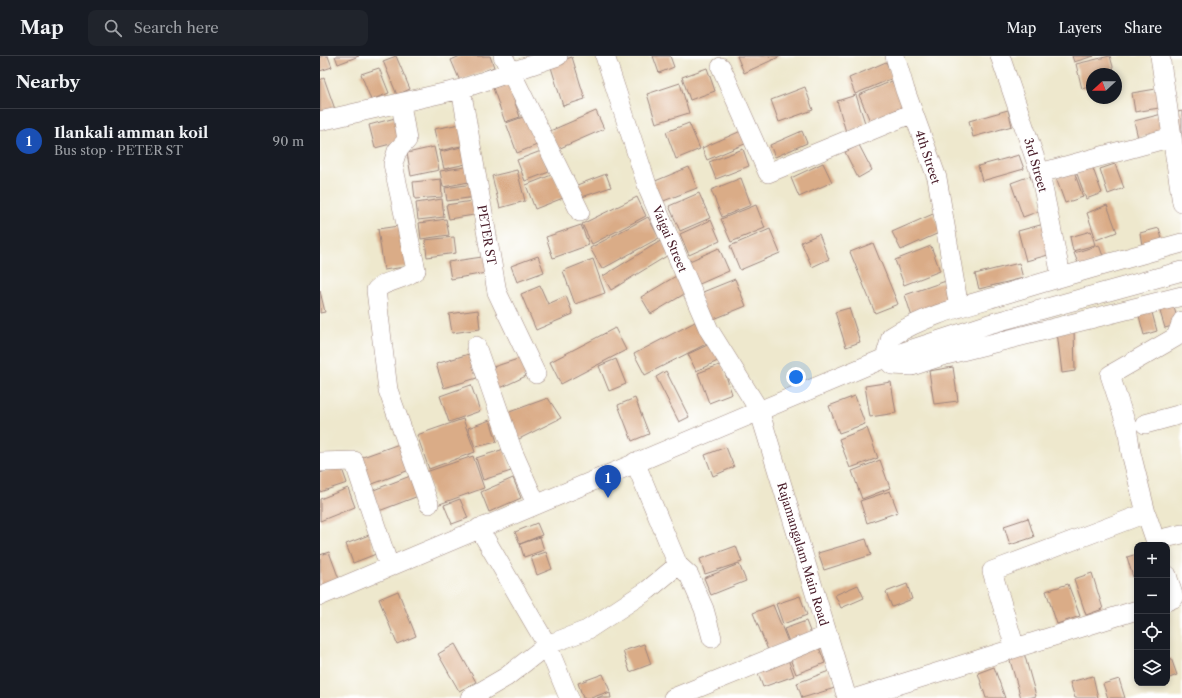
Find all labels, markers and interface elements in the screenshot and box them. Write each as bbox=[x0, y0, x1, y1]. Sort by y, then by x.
search box bbox=[88, 10, 368, 46]
text: Map bbox=[20, 16, 64, 39]
icon: search bbox=[102, 17, 124, 39]
text: Search here bbox=[134, 18, 219, 37]
text: Map bbox=[1006, 19, 1036, 37]
text: Layers bbox=[1058, 19, 1102, 37]
text: Share bbox=[1124, 19, 1162, 37]
north arrow bbox=[1086, 68, 1122, 104]
text: Nearby bbox=[16, 72, 80, 92]
text: Ilankali amman koil bbox=[54, 123, 208, 142]
street label: 4th Street bbox=[912, 128, 944, 187]
text: 1 bbox=[26, 133, 32, 149]
text: 90 m bbox=[273, 133, 304, 149]
street label: 3rd Street bbox=[1021, 136, 1051, 195]
text: Bus stop · PETER ST bbox=[54, 142, 183, 158]
street label: Vaigai Street bbox=[649, 202, 691, 275]
street label: PETER ST bbox=[474, 204, 500, 266]
your location bbox=[786, 367, 806, 387]
pin: 1 bbox=[595, 465, 621, 498]
street label: Rajamangalam Main Road bbox=[774, 480, 832, 628]
map controls bbox=[1134, 542, 1170, 686]
button: + bbox=[1134, 542, 1170, 578]
button: − bbox=[1134, 578, 1170, 614]
button: locate bbox=[1134, 614, 1170, 650]
button: layers bbox=[1134, 650, 1170, 686]

